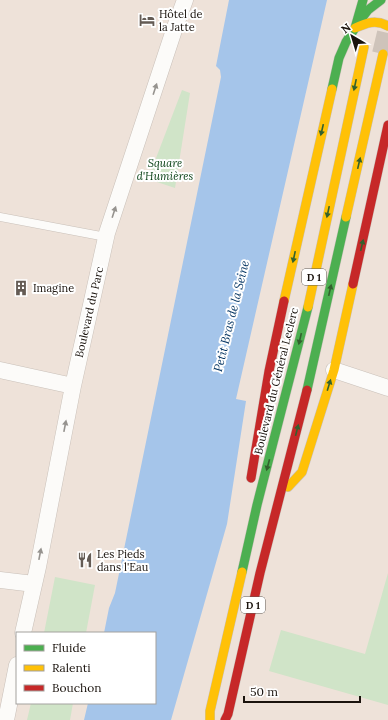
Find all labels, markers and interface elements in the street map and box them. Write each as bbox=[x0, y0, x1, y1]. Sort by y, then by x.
place label: Hôtel de la Jatte bbox=[159, 7, 202, 34]
hotel icon: Hôtel de la Jatte bbox=[138, 11, 156, 29]
north arrow bbox=[332, 16, 372, 56]
text: N bbox=[338, 20, 354, 36]
one-way arrow bbox=[352, 79, 358, 91]
one-way arrow bbox=[152, 82, 158, 94]
one-way arrow bbox=[319, 124, 325, 136]
park label: Square d'Humières bbox=[137, 156, 194, 183]
one-way arrow bbox=[356, 157, 362, 169]
one-way arrow bbox=[111, 206, 117, 218]
one-way arrow bbox=[324, 206, 330, 218]
one-way arrow bbox=[360, 238, 366, 251]
one-way arrow bbox=[290, 251, 296, 263]
water label: Petit Bras de la Seine bbox=[210, 258, 252, 373]
street label: Boulevard du Parc bbox=[72, 265, 106, 359]
road number: D 1 bbox=[302, 269, 326, 285]
building icon: Imagine bbox=[12, 279, 30, 297]
place label: Imagine bbox=[33, 281, 74, 295]
one-way arrow bbox=[328, 284, 334, 296]
street label: Boulevard du Général Leclerc bbox=[251, 306, 301, 456]
one-way arrow bbox=[296, 333, 302, 345]
one-way arrow bbox=[326, 378, 332, 390]
one-way arrow bbox=[63, 420, 69, 432]
one-way arrow bbox=[295, 424, 301, 437]
one-way arrow bbox=[264, 459, 270, 471]
place label: Les Pieds dans l'Eau bbox=[97, 547, 149, 574]
one-way arrow bbox=[38, 548, 44, 560]
restaurant icon: Les Pieds dans l'Eau bbox=[76, 551, 94, 569]
road number: D 1 bbox=[241, 597, 265, 613]
legend bbox=[16, 632, 156, 704]
text: Fluide bbox=[52, 640, 87, 655]
text: Ralenti bbox=[52, 660, 91, 675]
scale bar bbox=[244, 678, 360, 704]
text: Bouchon bbox=[52, 680, 102, 695]
text: 50 m bbox=[250, 684, 278, 699]

